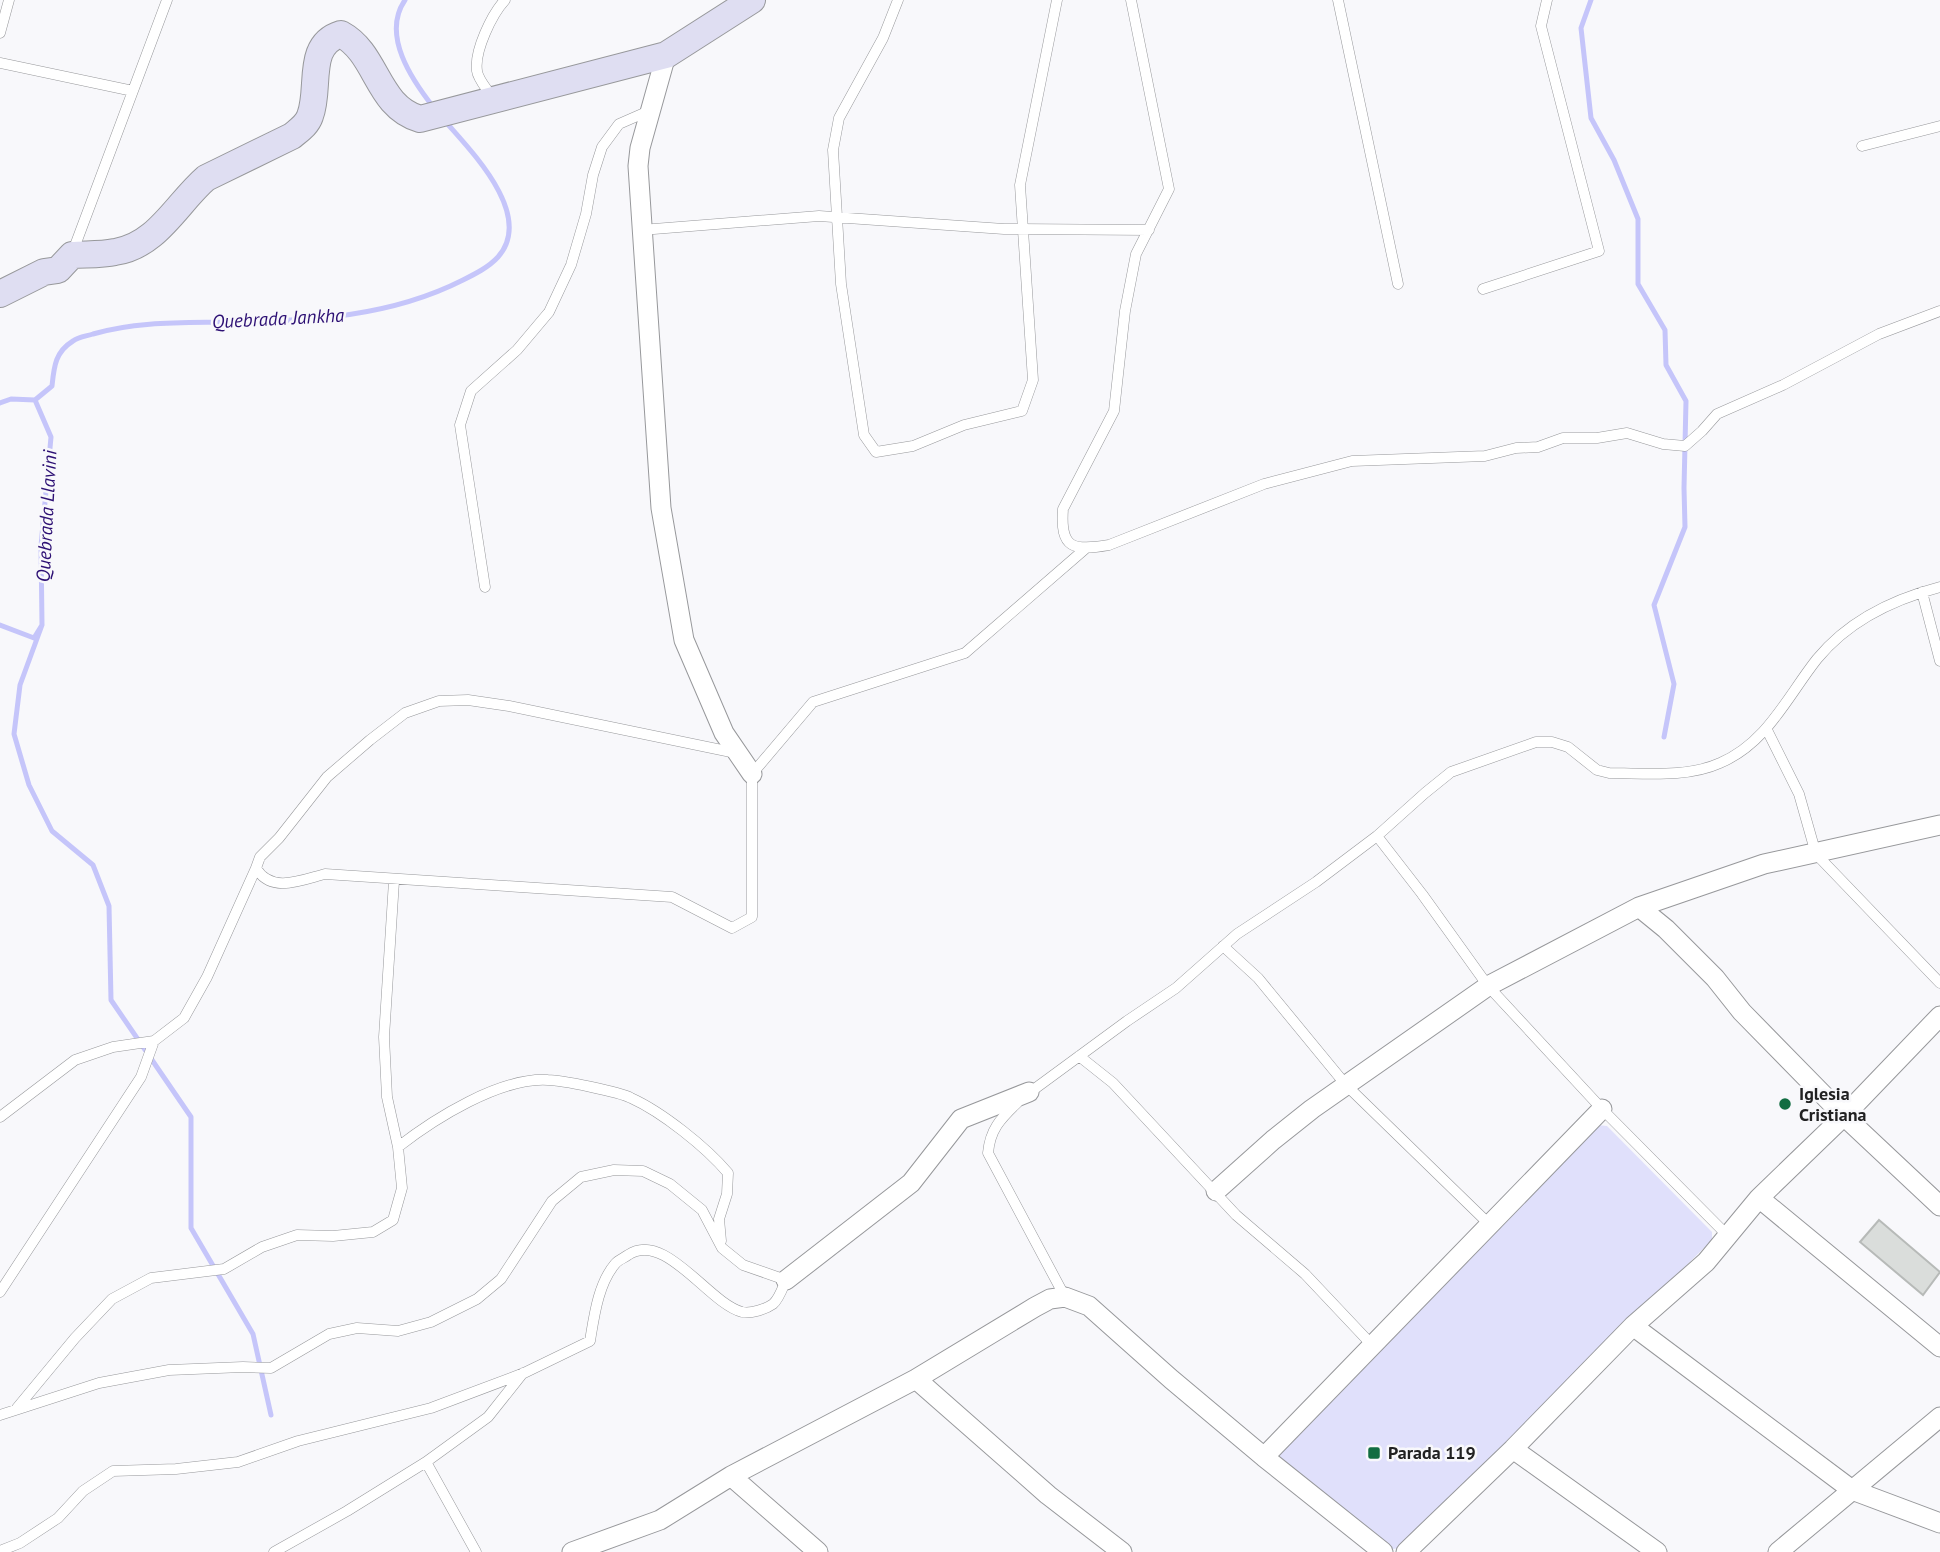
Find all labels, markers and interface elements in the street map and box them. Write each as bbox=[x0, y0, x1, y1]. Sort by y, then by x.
water label: Quebrada Jankha bbox=[211, 303, 346, 333]
water label: Quebrada Llavini bbox=[31, 448, 61, 583]
place label: Iglesia Cristiana bbox=[1799, 1082, 1866, 1126]
marker: Iglesia Cristiana bbox=[1777, 1096, 1793, 1112]
place label: Parada 119 bbox=[1388, 1441, 1476, 1464]
marker: Parada 119 bbox=[1366, 1445, 1382, 1461]

